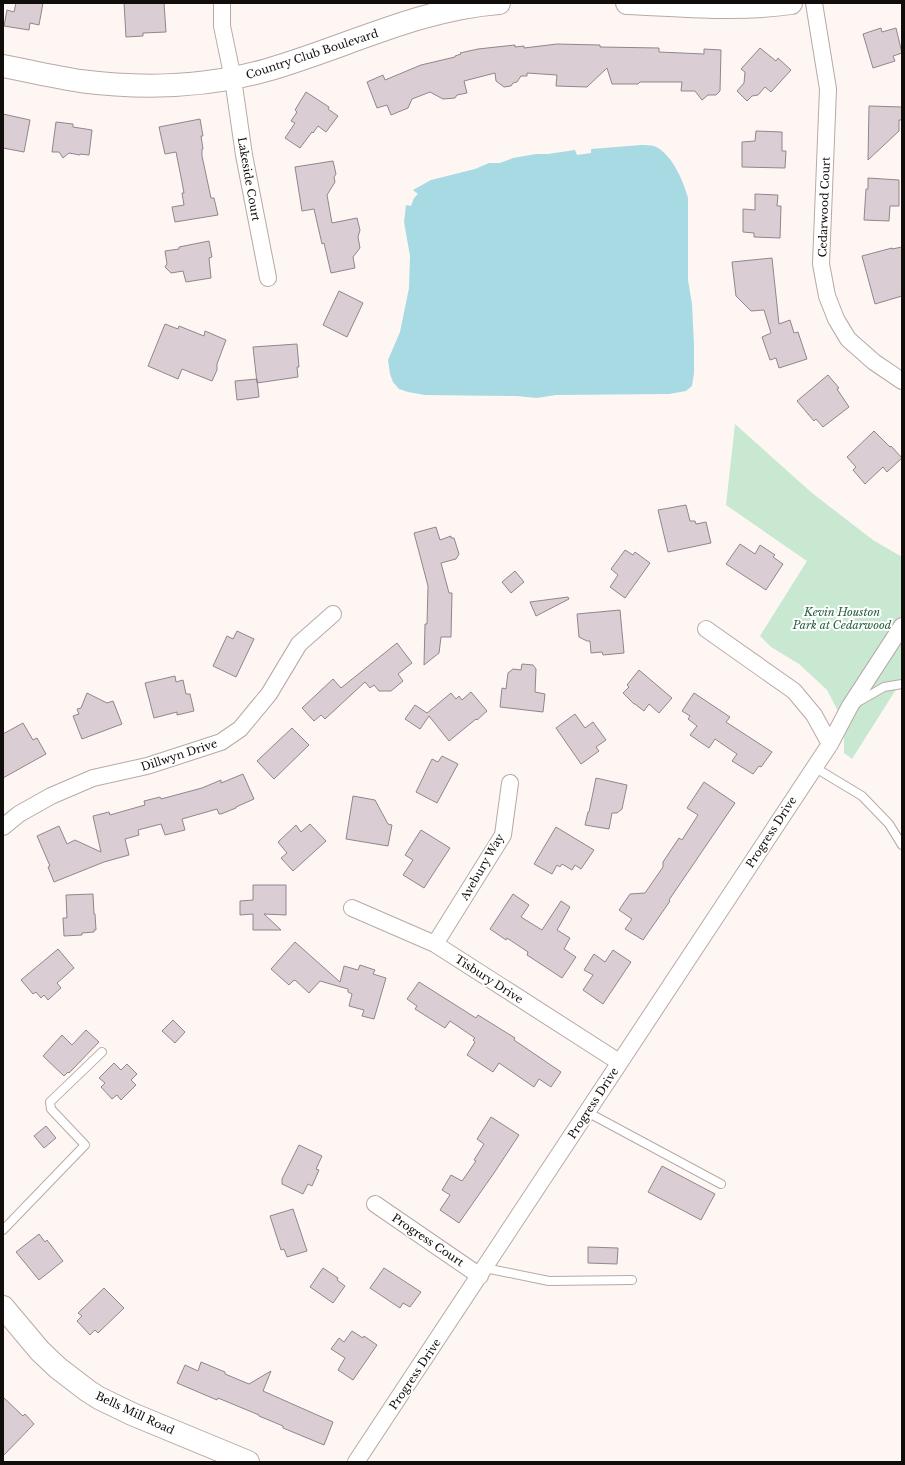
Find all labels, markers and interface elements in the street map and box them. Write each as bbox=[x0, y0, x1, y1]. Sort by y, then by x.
street label: Country Club Boulevard bbox=[244, 26, 380, 82]
street label: Lakeside Court bbox=[235, 136, 263, 223]
street label: Cedarwood Court bbox=[815, 156, 833, 258]
park label: Kevin Houston Park at Cedarwood bbox=[792, 605, 892, 632]
street label: Dillwyn Drive bbox=[139, 736, 219, 774]
street label: Progress Drive bbox=[743, 794, 799, 870]
street label: Avebury Way bbox=[457, 831, 507, 904]
street label: Tisbury Drive bbox=[452, 952, 526, 1006]
street label: Progress Drive bbox=[565, 1065, 621, 1141]
street label: Progress Court bbox=[389, 1211, 467, 1270]
street label: Progress Drive bbox=[386, 1336, 444, 1412]
street label: Bells Mill Road bbox=[93, 1389, 177, 1438]

